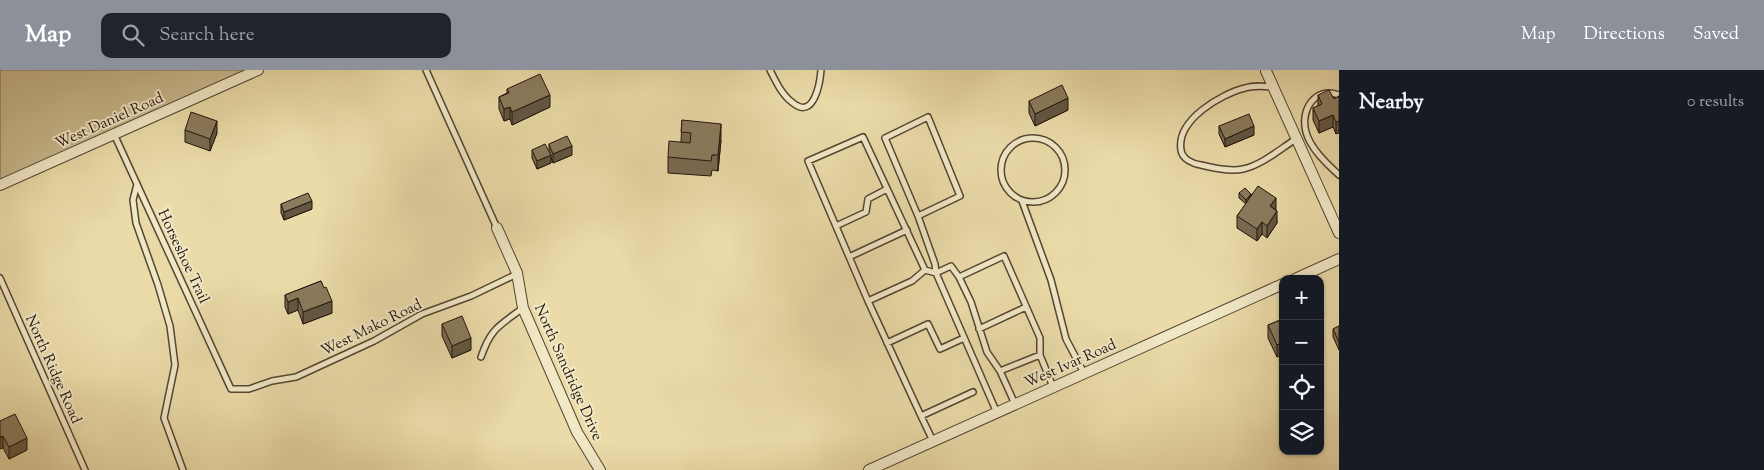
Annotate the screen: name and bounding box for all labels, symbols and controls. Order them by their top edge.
search box [101,13,451,58]
text: Map [25,18,71,52]
icon: search [119,21,147,49]
text: Search here [159,22,255,49]
text: Map [1521,22,1556,48]
text: Directions [1584,22,1665,48]
text: Saved [1693,22,1739,48]
street label: West Daniel Road [52,88,167,155]
text: Nearby [1359,88,1424,118]
text: 0 results [1687,91,1744,114]
street label: Horseshoe Trail [152,206,214,307]
map controls [1279,275,1324,455]
button: + [1279,275,1324,320]
street label: West Mako Road [318,295,426,362]
street label: North Sandridge Drive [528,301,607,444]
street label: North Ridge Road [19,312,86,428]
button: − [1279,320,1324,365]
street label: West Ivar Road [1021,335,1120,394]
button: locate [1279,365,1324,410]
button: layers [1279,410,1324,455]

